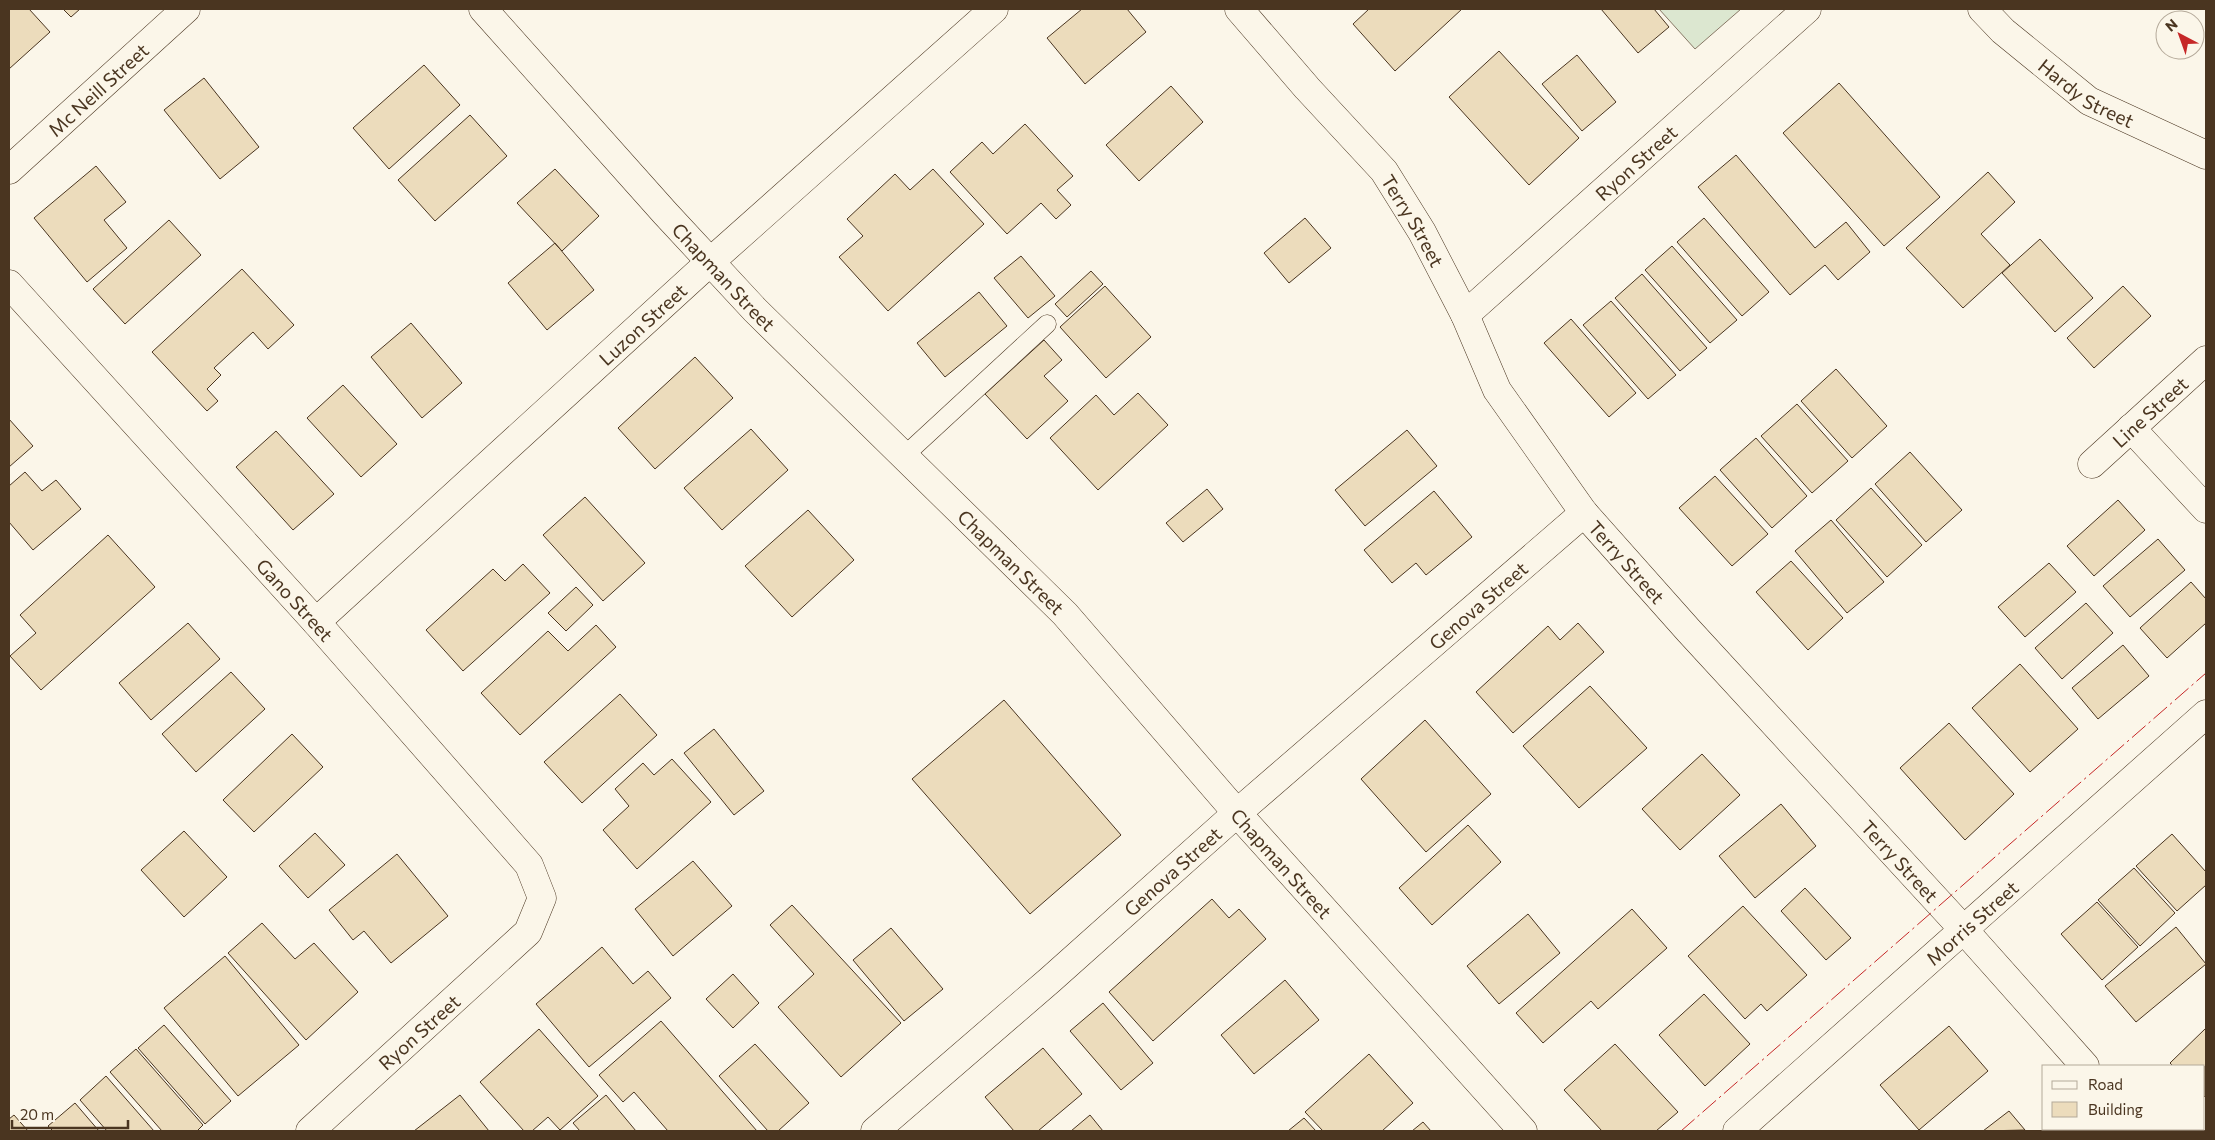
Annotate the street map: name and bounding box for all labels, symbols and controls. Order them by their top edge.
north arrow [2155,10,2205,60]
text: N [2162,15,2181,35]
street label: Mc Neill Street [43,38,153,141]
street label: Hardy Street [2034,53,2138,132]
street label: Ryon Street [1590,120,1681,205]
street label: Terry Street [1377,170,1449,271]
street label: Chapman Street [668,217,781,335]
street label: Luzon Street [594,278,691,370]
street label: Line Street [2107,371,2192,452]
street label: Chapman Street [954,504,1070,619]
street label: Terry Street [1584,515,1670,608]
street label: Gano Street [252,553,339,646]
street label: Genova Street [1424,556,1532,654]
street label: Chapman Street [1227,803,1337,923]
street label: Terry Street [1857,815,1944,907]
street label: Genova Street [1119,821,1226,920]
street label: Morris Street [1921,875,2023,969]
street label: Ryon Street [374,989,465,1075]
legend [2042,1065,2205,1130]
text: Road [2088,1075,2123,1093]
scale bar [12,1098,129,1130]
text: Building [2088,1100,2143,1118]
text: 20 m [20,1105,54,1123]

